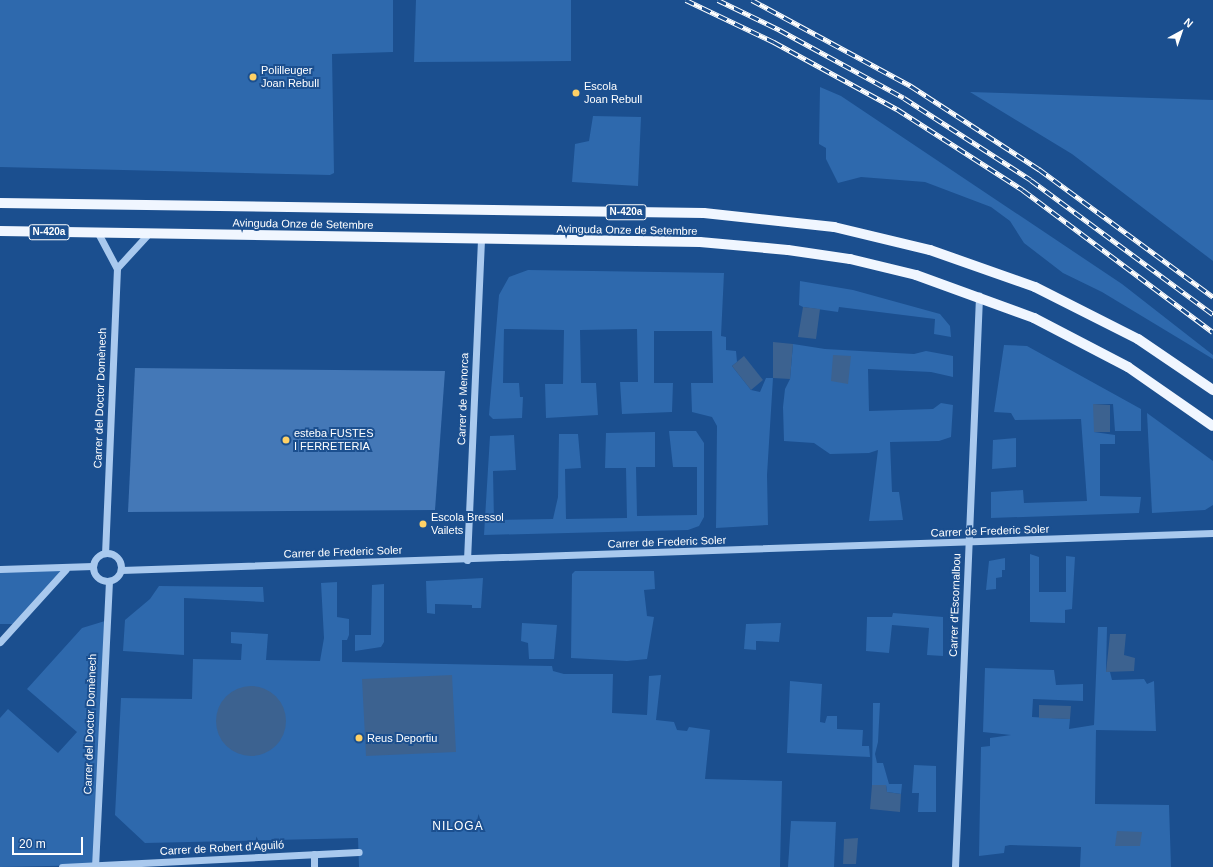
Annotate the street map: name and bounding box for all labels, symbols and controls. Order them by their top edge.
north arrow [1161,12,1201,52]
text: N [1182,16,1196,30]
place label: Polilleuger Joan Rebull [261,64,319,90]
marker: Polilleuger Joan Rebull [248,72,258,82]
place label: Escola Joan Rebull [584,80,642,106]
marker: Escola Joan Rebull [571,88,581,98]
road number: N-420a [605,204,647,220]
street label: Avinguda Onze de Setembre [232,216,374,232]
street label: Avinguda Onze de Setembre [556,222,698,238]
road number: N-420a [28,224,70,240]
street label: Carrer del Doctor Domènech [91,328,109,468]
street label: Carrer de Menorca [455,353,471,445]
place label: esteba FUSTES I FERRETERIA [294,427,373,453]
marker: esteba FUSTES I FERRETERIA [281,435,291,445]
place label: Escola Bressol Vailets [431,511,504,537]
marker: Escola Bressol Vailets [418,519,428,529]
street label: Carrer de Frederic Soler [931,522,1049,540]
street label: Carrer de Frederic Soler [608,533,726,551]
street label: Carrer de Frederic Soler [284,543,402,561]
street label: Carrer d'Escornalbou [947,553,963,657]
street label: Carrer del Doctor Domènech [81,654,99,794]
place label: Reus Deportiu [367,731,437,745]
marker: Reus Deportiu [354,733,364,743]
district label: NILOGA [432,820,484,834]
scale bar [14,829,85,855]
text: 20 m [19,837,46,851]
street label: Carrer de Robert d'Aguiló [160,838,284,858]

